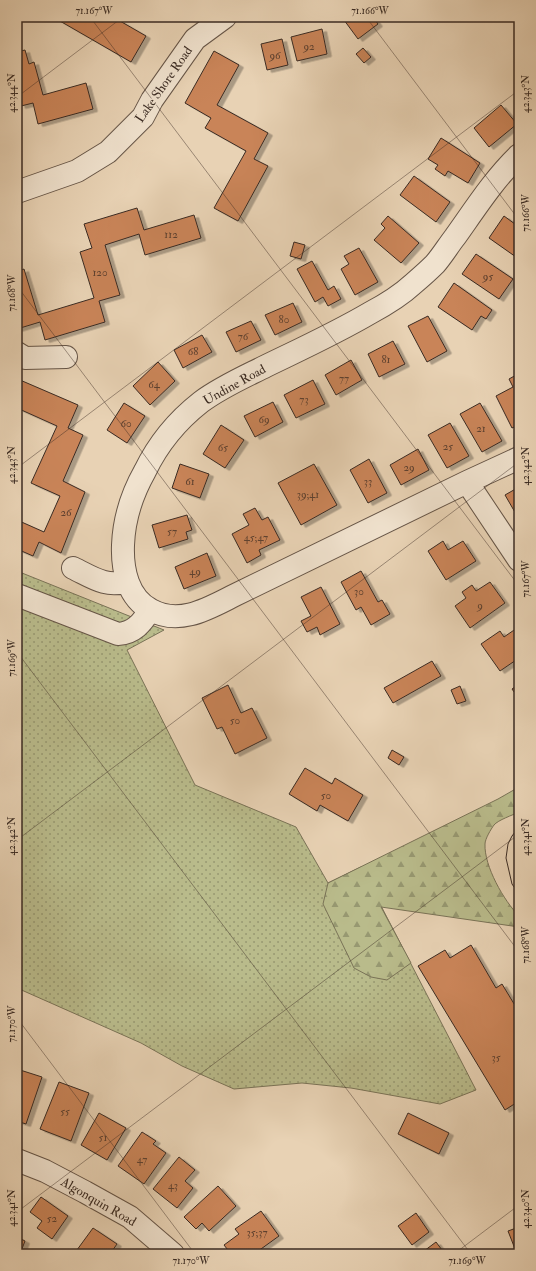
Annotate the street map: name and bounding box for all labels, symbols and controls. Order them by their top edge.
text: 71.167°W [76,5,113,17]
text: 71.166°W [351,5,390,17]
house number: 92 [302,40,315,53]
street label: Lake Shore Road [132,43,196,126]
house number: 96 [268,49,282,62]
text: 42.344°N [6,73,18,113]
text: 42.343°N [520,75,532,113]
text: 71.166°W [520,193,532,232]
house number: 112 [164,228,178,241]
house number: 120 [92,266,108,279]
house number: 95 [482,270,493,283]
text: 71.168°W [6,274,18,312]
house number: 80 [279,313,290,326]
house number: 76 [238,330,250,343]
house number: 68 [188,345,198,358]
house number: 81 [381,353,391,366]
street label: Undine Road [200,361,269,409]
house number: 77 [339,372,349,385]
house number: 64 [148,378,161,391]
house number: 73 [299,393,309,406]
house number: 69 [258,413,270,426]
house number: 60 [120,417,132,430]
house number: 21 [476,422,486,435]
house number: 25 [443,440,453,453]
house number: 65 [218,441,228,454]
text: 42.343°N [6,446,18,484]
text: 42.342°N [520,446,532,486]
house number: 29 [403,461,415,474]
house number: 61 [185,475,195,488]
house number: 33 [364,475,372,488]
house number: 39;41 [297,488,319,501]
house number: 26 [60,506,73,519]
house number: 57 [167,525,177,538]
house number: 45;47 [244,531,268,544]
text: 71.167°W [520,560,532,597]
house number: 49 [189,565,201,578]
house number: 30 [354,585,364,598]
house number: 9 [476,599,483,612]
text: 71.169°W [6,638,18,677]
house number: 50 [230,714,241,727]
house number: 50 [321,789,332,802]
text: 42.342°N [6,816,18,856]
text: 42.341°N [520,818,532,856]
text: 71.168°W [520,926,532,964]
text: 71.170°W [6,1005,18,1043]
house number: 35 [491,1051,501,1064]
house number: 55 [60,1105,70,1118]
house number: 51 [99,1131,107,1144]
house number: 47 [137,1153,147,1166]
street label: Algonquin Road [57,1173,140,1230]
house number: 43 [168,1179,178,1192]
text: 42.341°N [6,1189,18,1227]
text: 42.340°N [520,1189,532,1229]
house number: 52 [47,1212,58,1225]
house number: 35;37 [246,1226,268,1239]
text: 71.170°W [172,1255,210,1267]
text: 71.169°W [448,1255,487,1267]

